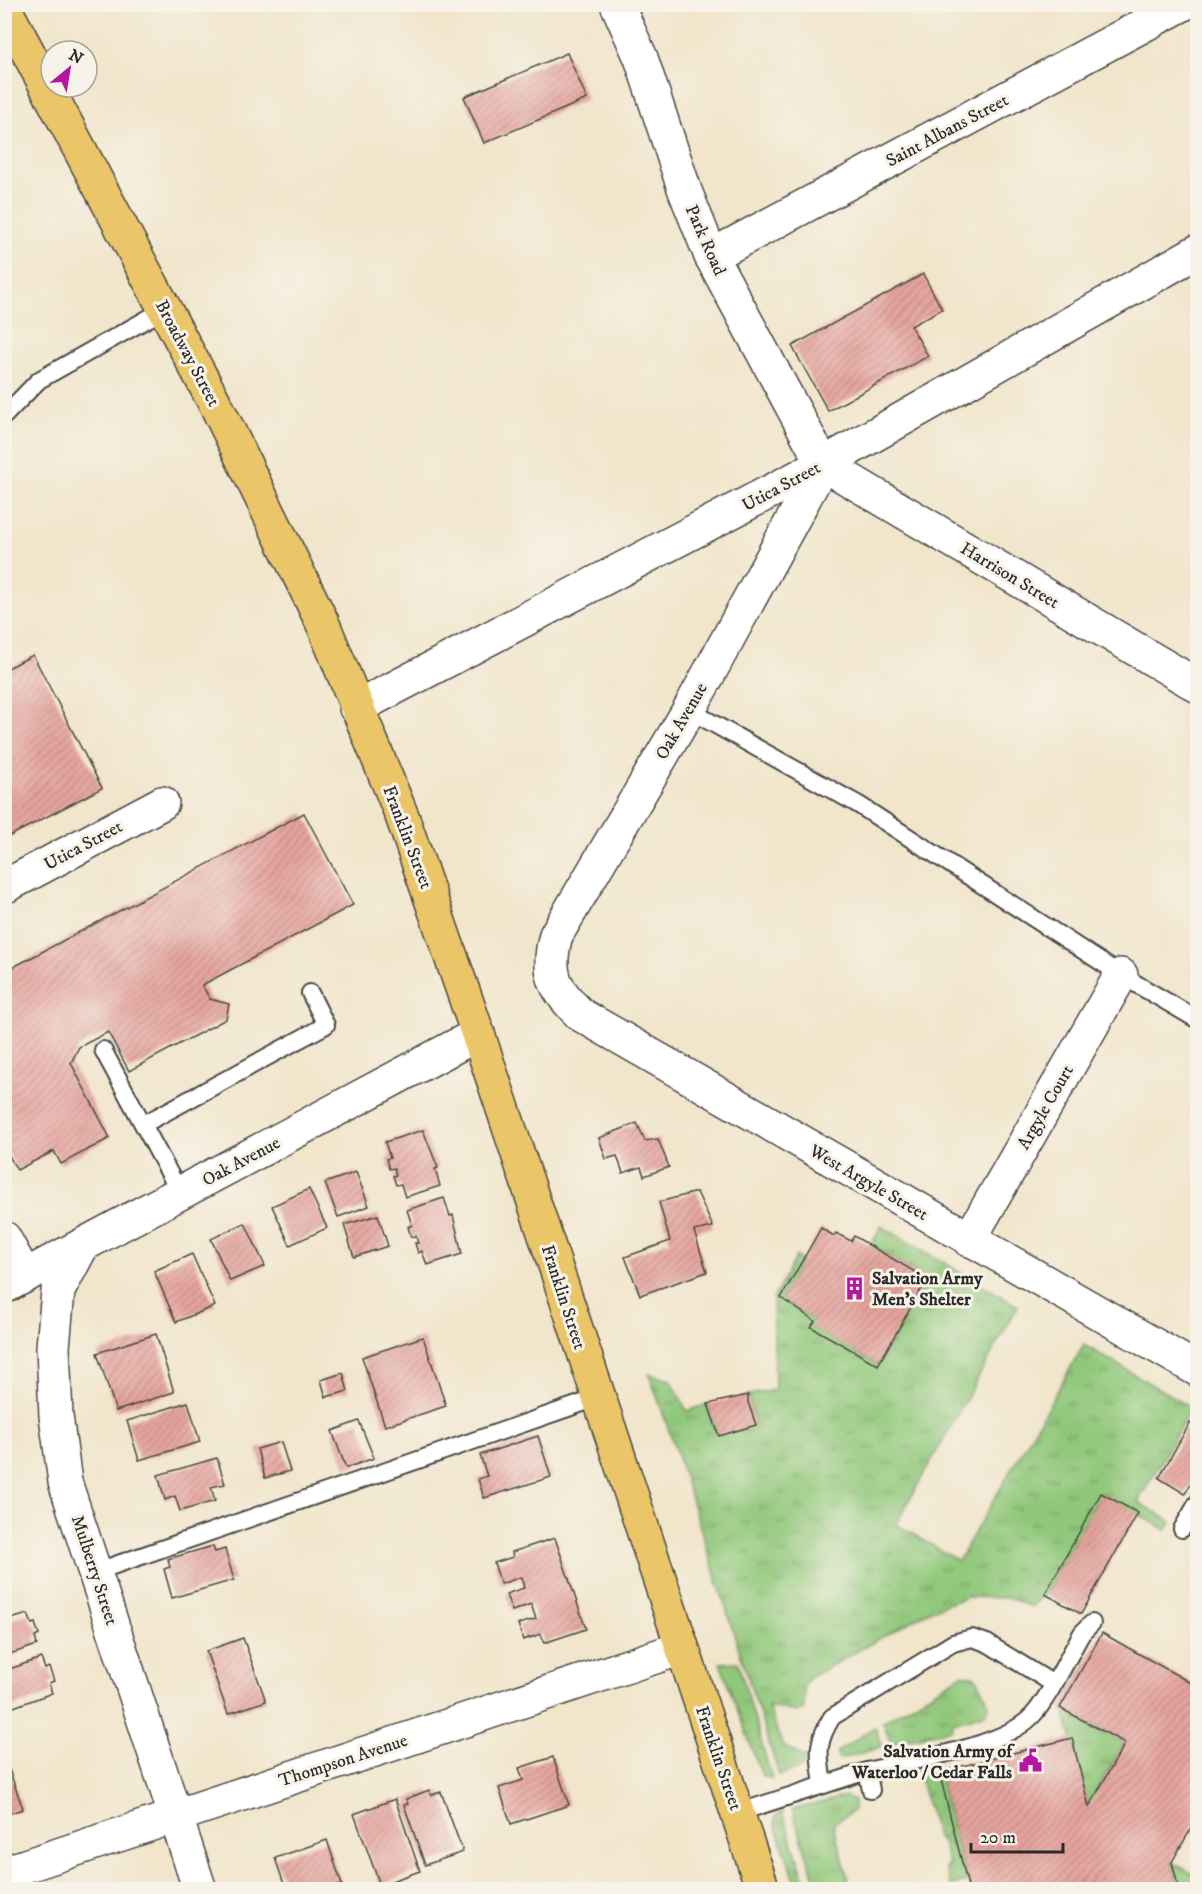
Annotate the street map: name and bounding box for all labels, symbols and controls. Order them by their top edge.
north arrow [39,39,99,99]
text: N [65,45,87,69]
street label: Saint Albans Street [883,89,1013,172]
street label: Park Road [680,202,730,279]
street label: Broadway Street [150,297,224,411]
street label: Utica Street [738,457,825,517]
street label: Harrison Street [956,538,1063,614]
street label: Oak Avenue [651,679,713,764]
street label: Franklin Street [377,783,437,892]
street label: Utica Street [40,816,127,876]
street label: Argyle Court [1013,1061,1079,1154]
street label: Oak Avenue [199,1132,284,1192]
street label: West Argyle Street [804,1140,932,1226]
street label: Franklin Street [536,1242,590,1353]
place label: Salvation Army Men's Shelter [872,1268,983,1311]
building icon: Salvation Army Men's Shelter [841,1275,867,1301]
street label: Mulberry Street [66,1512,122,1628]
street label: Franklin Street [690,1703,746,1814]
street label: Thompson Avenue [276,1730,411,1792]
place label: Salvation Army of Waterloo / Cedar Falls [851,1741,1015,1784]
public building icon: Salvation Army of Waterloo / Cedar Falls [1017,1748,1043,1774]
scale bar [971,1816,1062,1854]
text: 20 m [980,1827,1016,1849]

